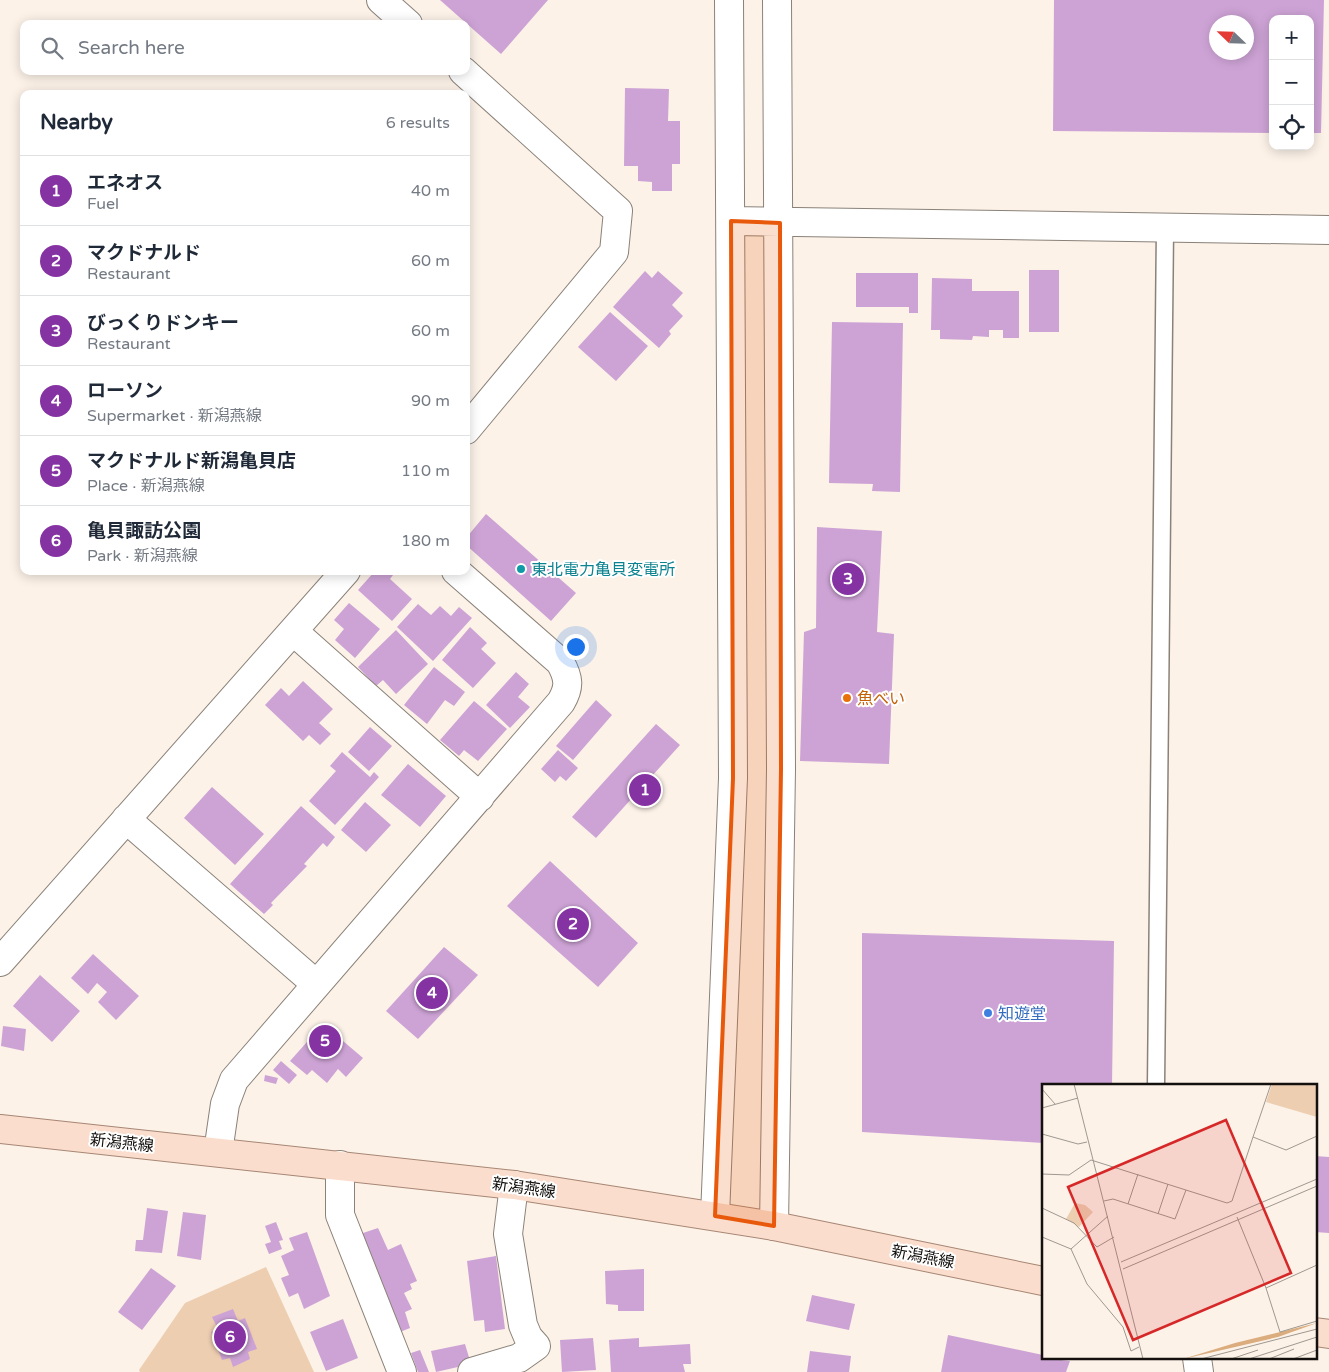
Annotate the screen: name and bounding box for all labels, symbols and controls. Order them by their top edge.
north arrow [1209,15,1254,60]
map controls [1269,15,1314,150]
button: + [1269,15,1314,60]
search box [20,20,470,75]
icon: search [38,34,66,62]
text: Search here [78,37,185,59]
button: − [1269,60,1314,105]
button: locate [1269,105,1314,150]
text: Nearby [40,110,113,135]
text: 6 results [386,113,450,133]
text: エネオス [87,172,163,194]
text: 1 [51,181,61,201]
text: 40 m [411,181,450,201]
text: Fuel [87,194,119,214]
text: マクドナルド [87,242,201,264]
text: 2 [51,251,61,271]
text: 60 m [411,251,450,271]
text: Restaurant [87,264,171,284]
text: びっくりドンキー [87,312,239,334]
text: 3 [51,321,61,341]
text: 60 m [411,321,450,341]
text: Restaurant [87,334,171,354]
text: ローソン [87,380,163,402]
text: 4 [51,391,61,411]
text: 90 m [411,391,450,411]
text: Supermarket · 新潟燕線 [87,406,262,426]
text: マクドナルド新潟亀貝店 [87,450,296,472]
text: 5 [51,461,61,481]
text: 110 m [401,461,450,481]
text: Place · 新潟燕線 [87,476,205,496]
text: 亀貝諏訪公園 [87,520,201,542]
text: 6 [51,531,61,551]
text: 180 m [401,531,450,551]
text: Park · 新潟燕線 [87,546,198,566]
place label: 東北電力亀貝変電所 [531,560,675,580]
pin: 3 [832,560,864,598]
marker: 東北電力亀貝変電所 [515,563,527,575]
your location [563,634,589,660]
place label: 魚べい [857,689,905,709]
marker: 魚べい [841,692,853,704]
pin: 1 [629,771,661,809]
pin: 2 [557,905,589,943]
pin: 4 [416,974,448,1012]
place label: 知遊堂 [998,1004,1046,1024]
marker: 知遊堂 [982,1007,994,1019]
pin: 5 [309,1022,341,1060]
inset map [1042,1084,1316,1360]
street label: 新潟燕線 [89,1130,155,1156]
street label: 新潟燕線 [491,1174,557,1202]
street label: 新潟燕線 [889,1241,956,1273]
pin: 6 [214,1318,246,1356]

